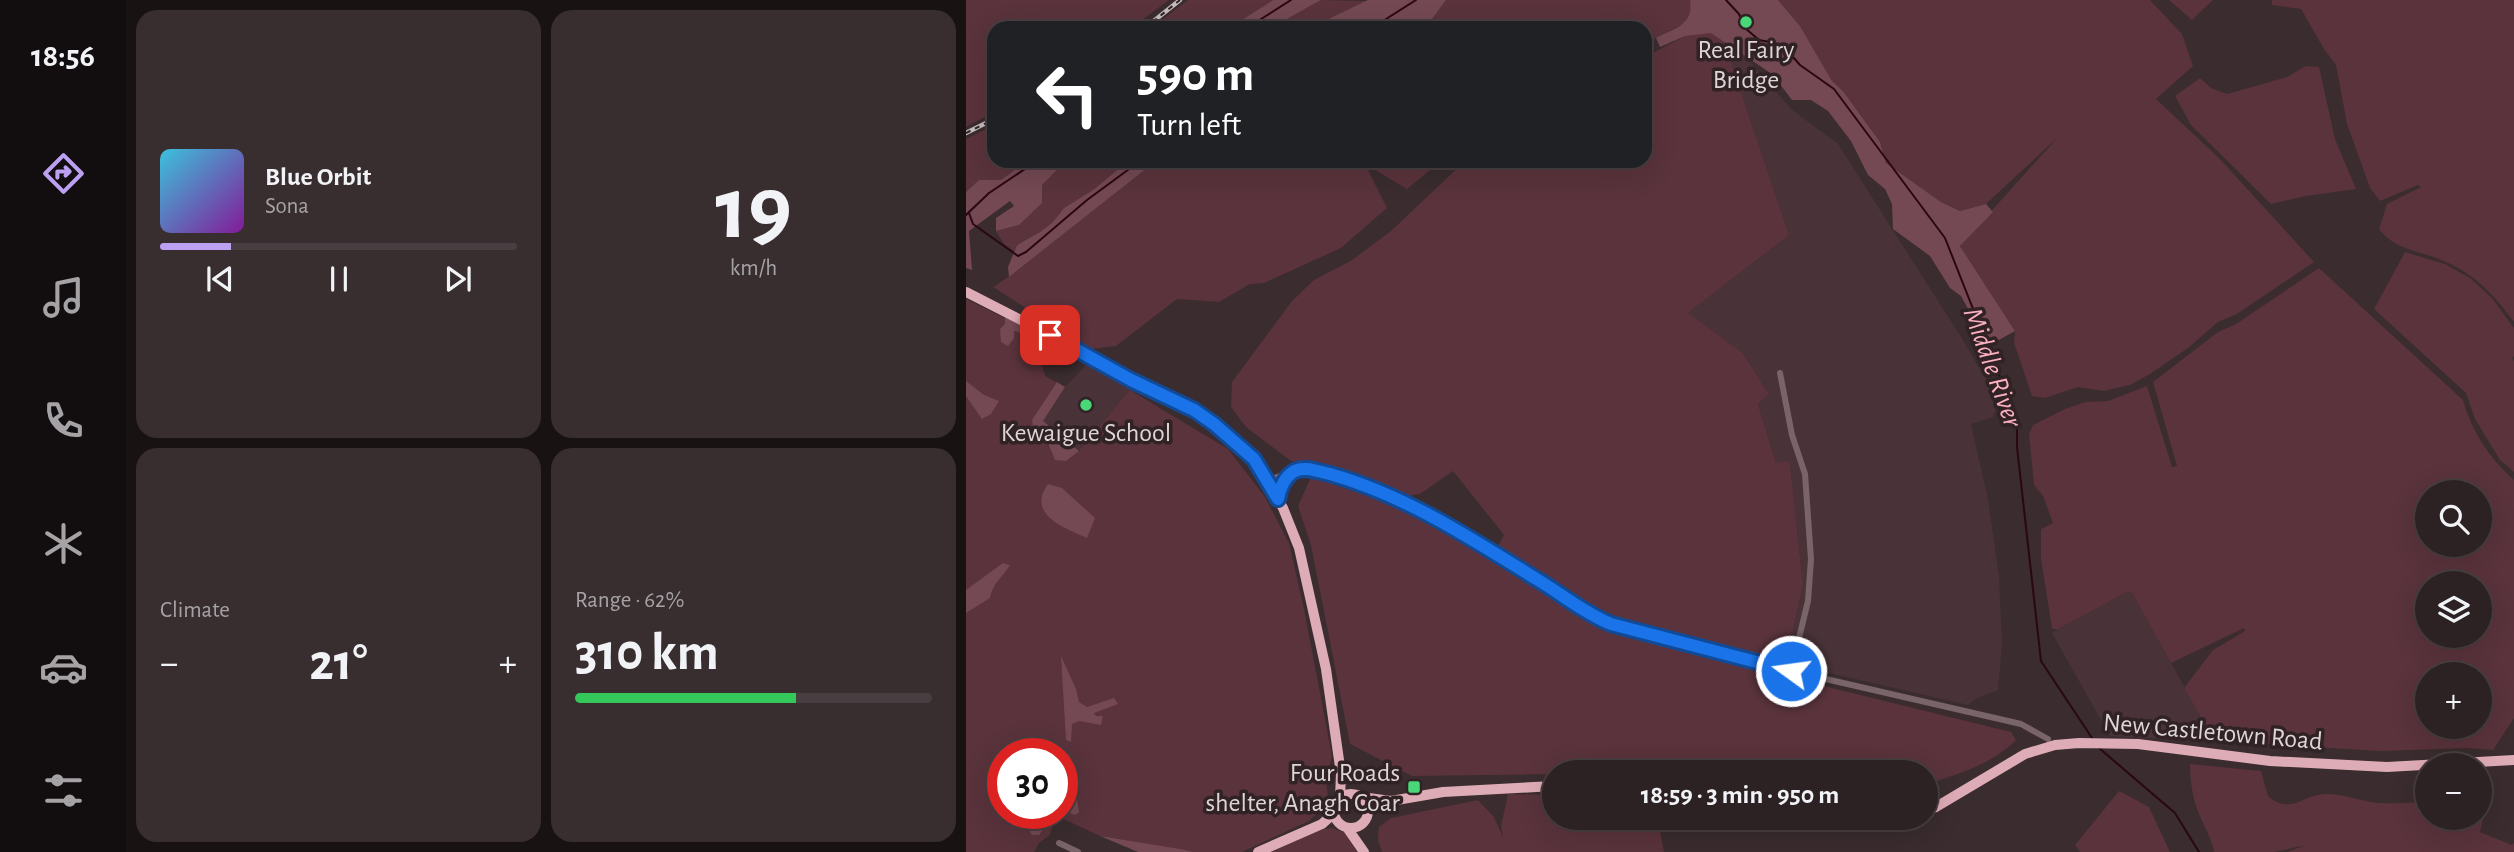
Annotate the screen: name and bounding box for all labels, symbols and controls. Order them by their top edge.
marker: Real Fairy Bridge [1738,14,1754,30]
place label: Real Fairy Bridge [1698,37,1794,93]
text: 18:56 [31,40,95,72]
icon: left [1022,49,1113,140]
text: 590 m [1137,51,1254,100]
text: Turn left [1137,109,1241,141]
icon: directions [39,149,88,198]
text: Blue Orbit [265,164,371,190]
text: 19 [715,164,792,255]
text: Sona [265,195,309,218]
text: km/h [730,257,777,280]
icon: previous [201,260,239,298]
icon: pause [320,260,358,298]
icon: next [439,260,477,298]
icon: music [39,273,88,322]
water label: Middle River [1958,304,2027,432]
pin [1020,305,1080,365]
icon: arrive [1031,316,1069,354]
icon: phone [39,396,88,445]
marker: Kewaigue School [1078,397,1094,413]
place label: Kewaigue School [1001,420,1171,446]
map controls [2415,480,2492,830]
button: search [2415,480,2492,557]
icon: climate [39,519,88,568]
button: layers [2415,571,2492,648]
text: Range · 62% [575,589,684,612]
text: Climate [160,599,230,622]
text: 310 km [575,627,719,679]
position arrow [1754,634,1828,708]
text: 21° [309,637,368,689]
icon: car [39,643,88,692]
text: − [160,645,178,683]
text: + [499,645,517,683]
button: + [2415,662,2492,739]
street label: New Castletown Road [2102,709,2324,755]
speed limit sign: 30 [987,738,1078,829]
button: − [2415,753,2492,830]
place label: Four Roads shelter, Anagh Coar [1205,760,1401,816]
icon: filters [39,766,88,815]
marker: Four Roads shelter, Anagh Coar [1406,779,1422,795]
text: 18:59 · 3 min · 950 m [1641,782,1839,808]

